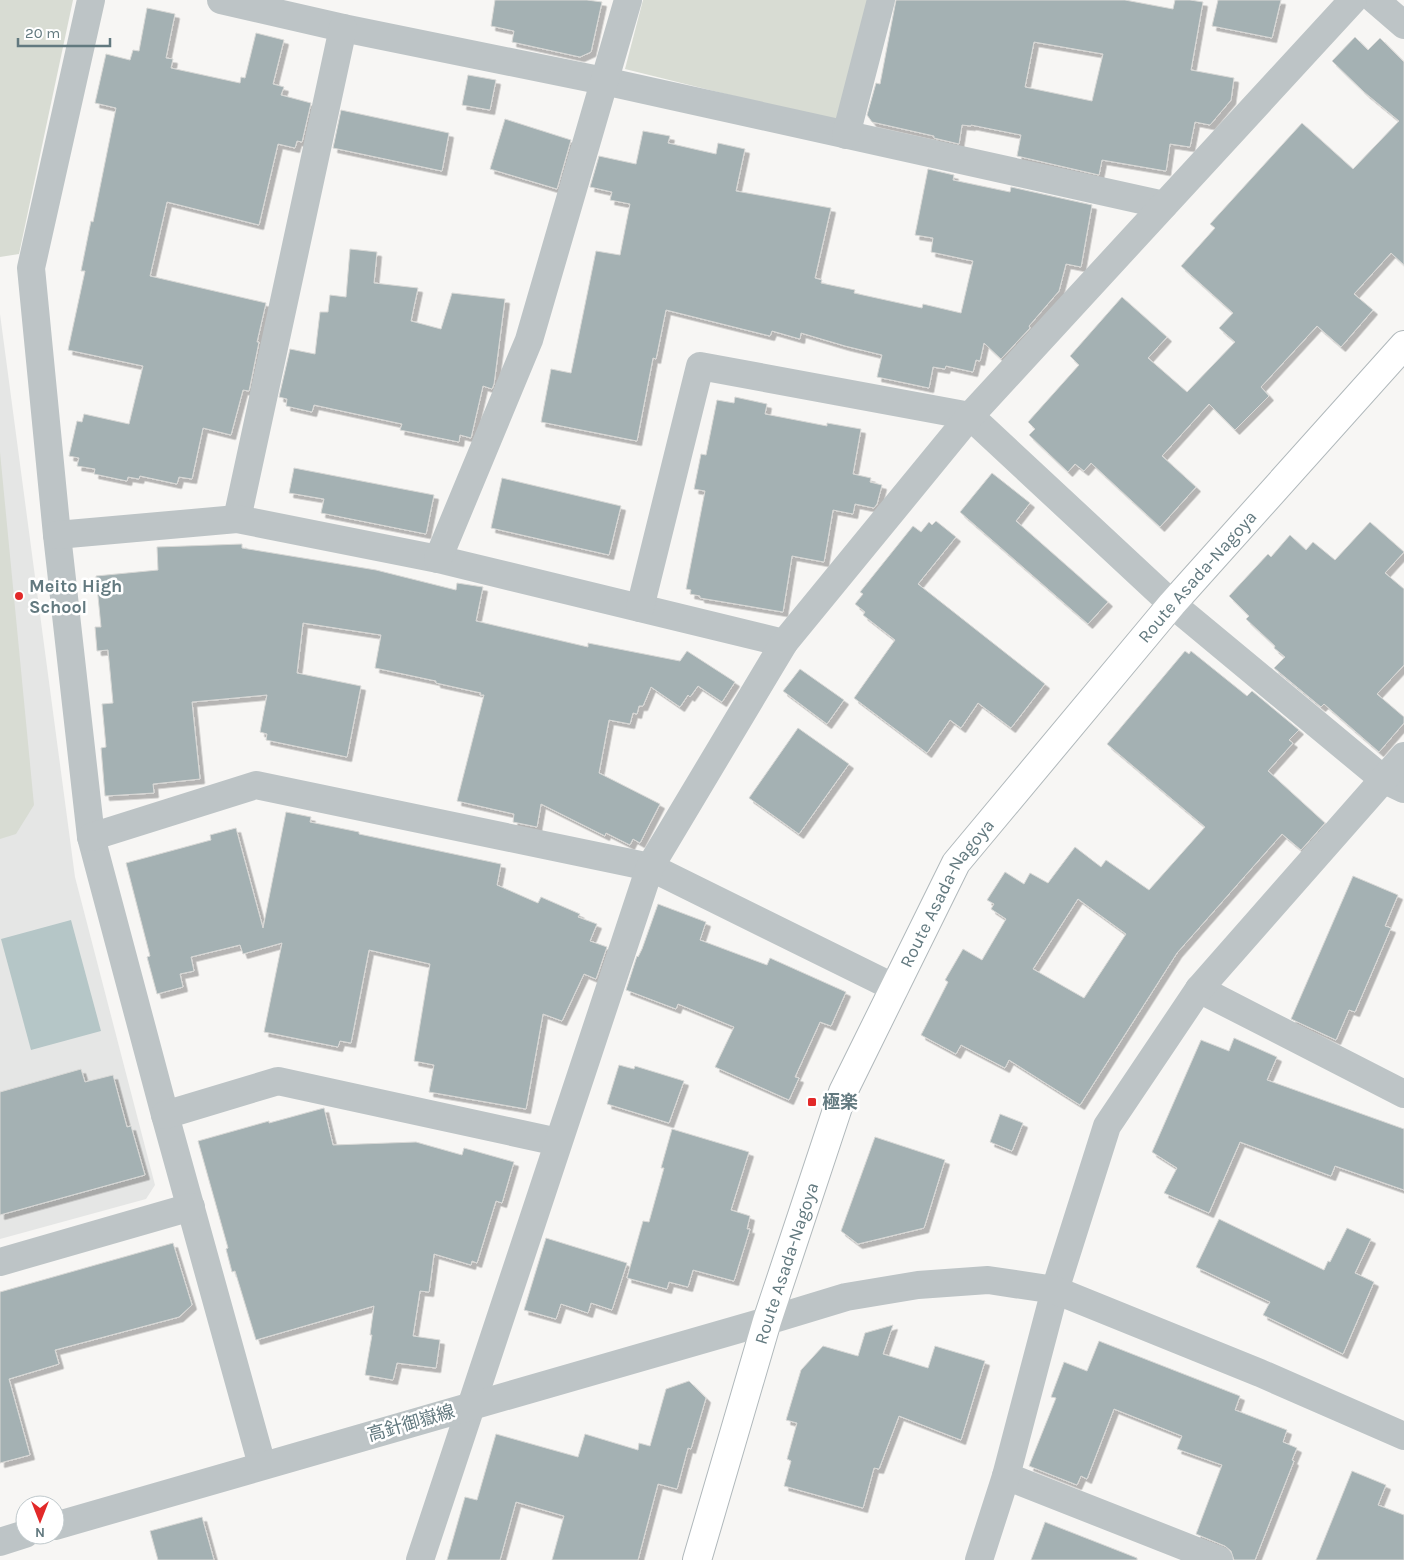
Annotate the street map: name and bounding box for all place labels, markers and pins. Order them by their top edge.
place label: Meito High School [29,575,122,618]
marker: Meito High School [13,590,25,602]
place label: 極楽 [822,1091,858,1113]
marker: 極楽 [806,1096,818,1108]

